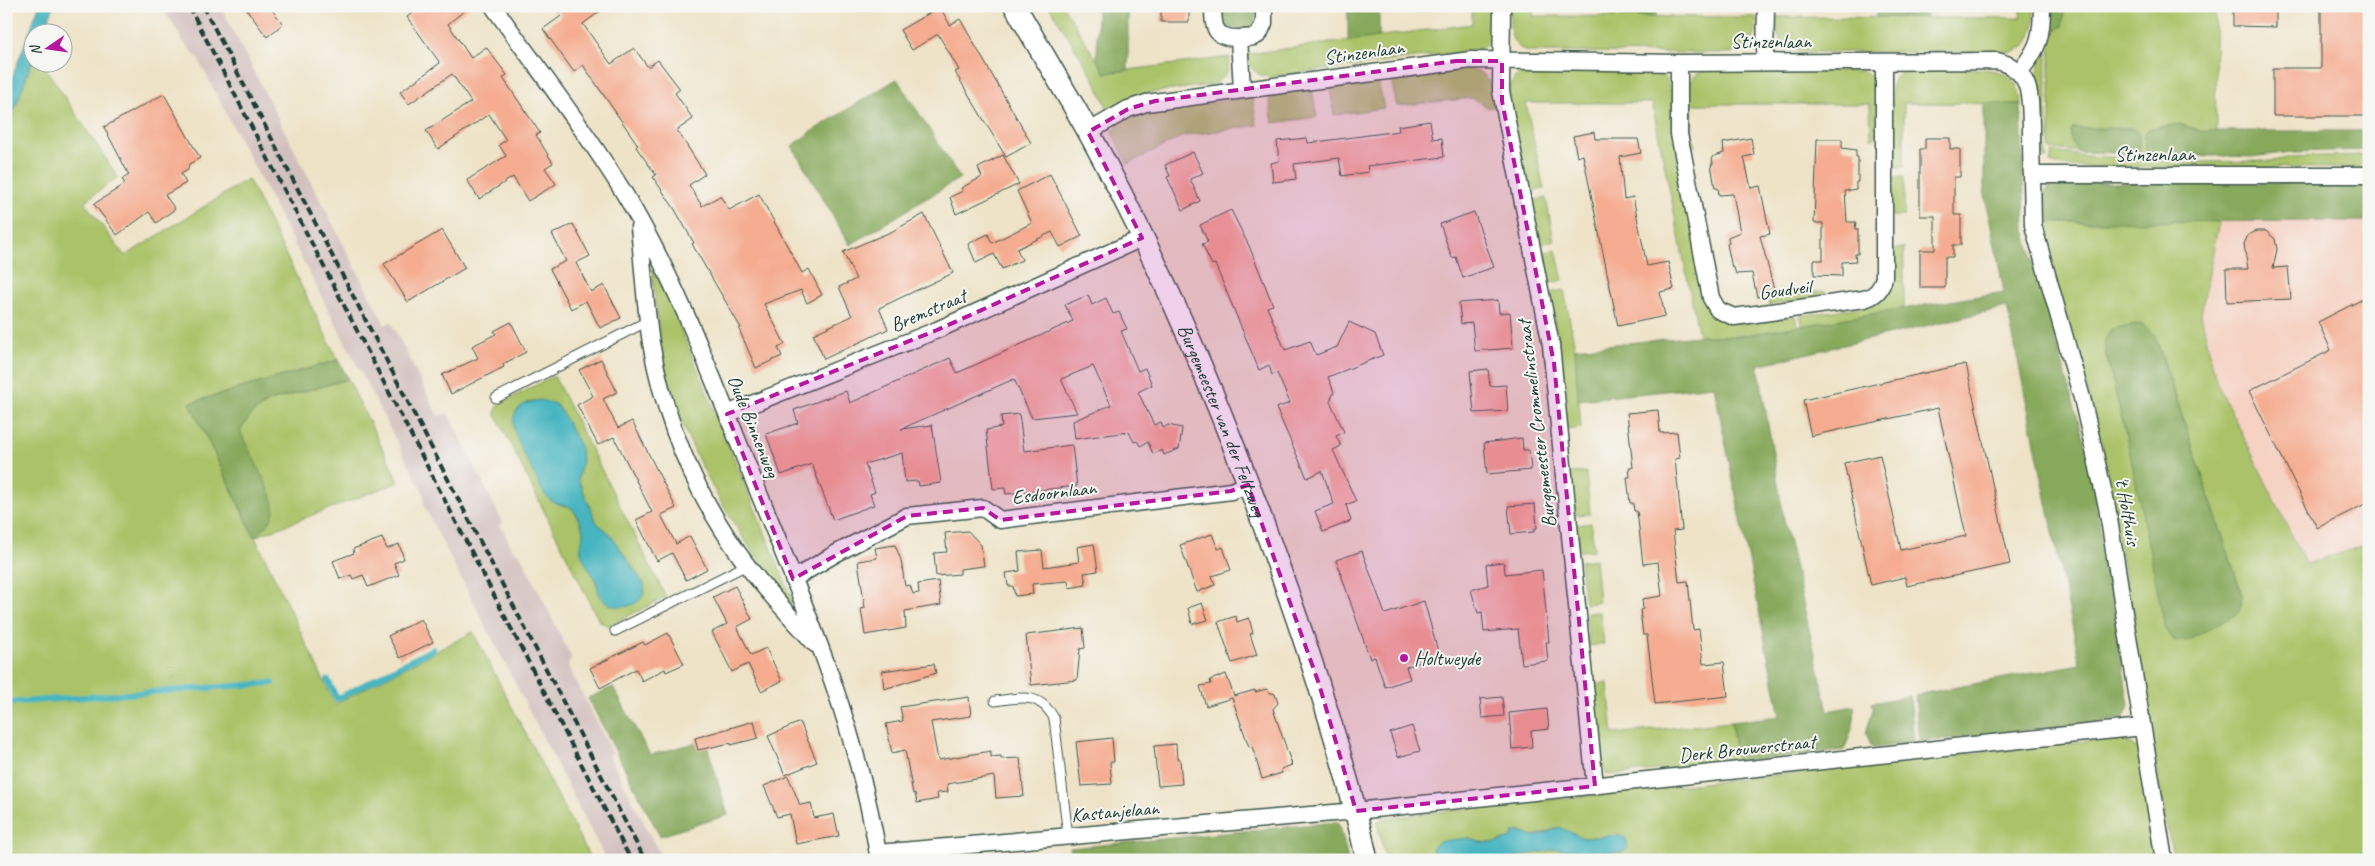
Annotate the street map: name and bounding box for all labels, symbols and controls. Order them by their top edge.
north arrow [22,22,72,72]
street label: Stinzenlaan [1731,29,1812,54]
street label: Stinzenlaan [1322,34,1407,70]
text: N [26,42,45,57]
street label: Stinzenlaan [2115,142,2196,167]
street label: Goudveil [1757,273,1816,306]
street label: Bremstraat [887,282,973,338]
street label: Burgemeester Crommelinstraat [1511,315,1562,529]
street label: Burgemeester van der Feltzweg [1172,320,1272,522]
street label: Oude Binnenweg [722,371,786,483]
street label: Esdoornlaan [1010,475,1099,510]
street label: 't Holthuis [2109,475,2146,550]
place label: Holtweyde [1414,646,1482,671]
marker: Holtweyde [1398,652,1410,664]
street label: Derk Brouwerstraat [1678,729,1820,768]
street label: Kastanjelaan [1070,795,1161,828]

